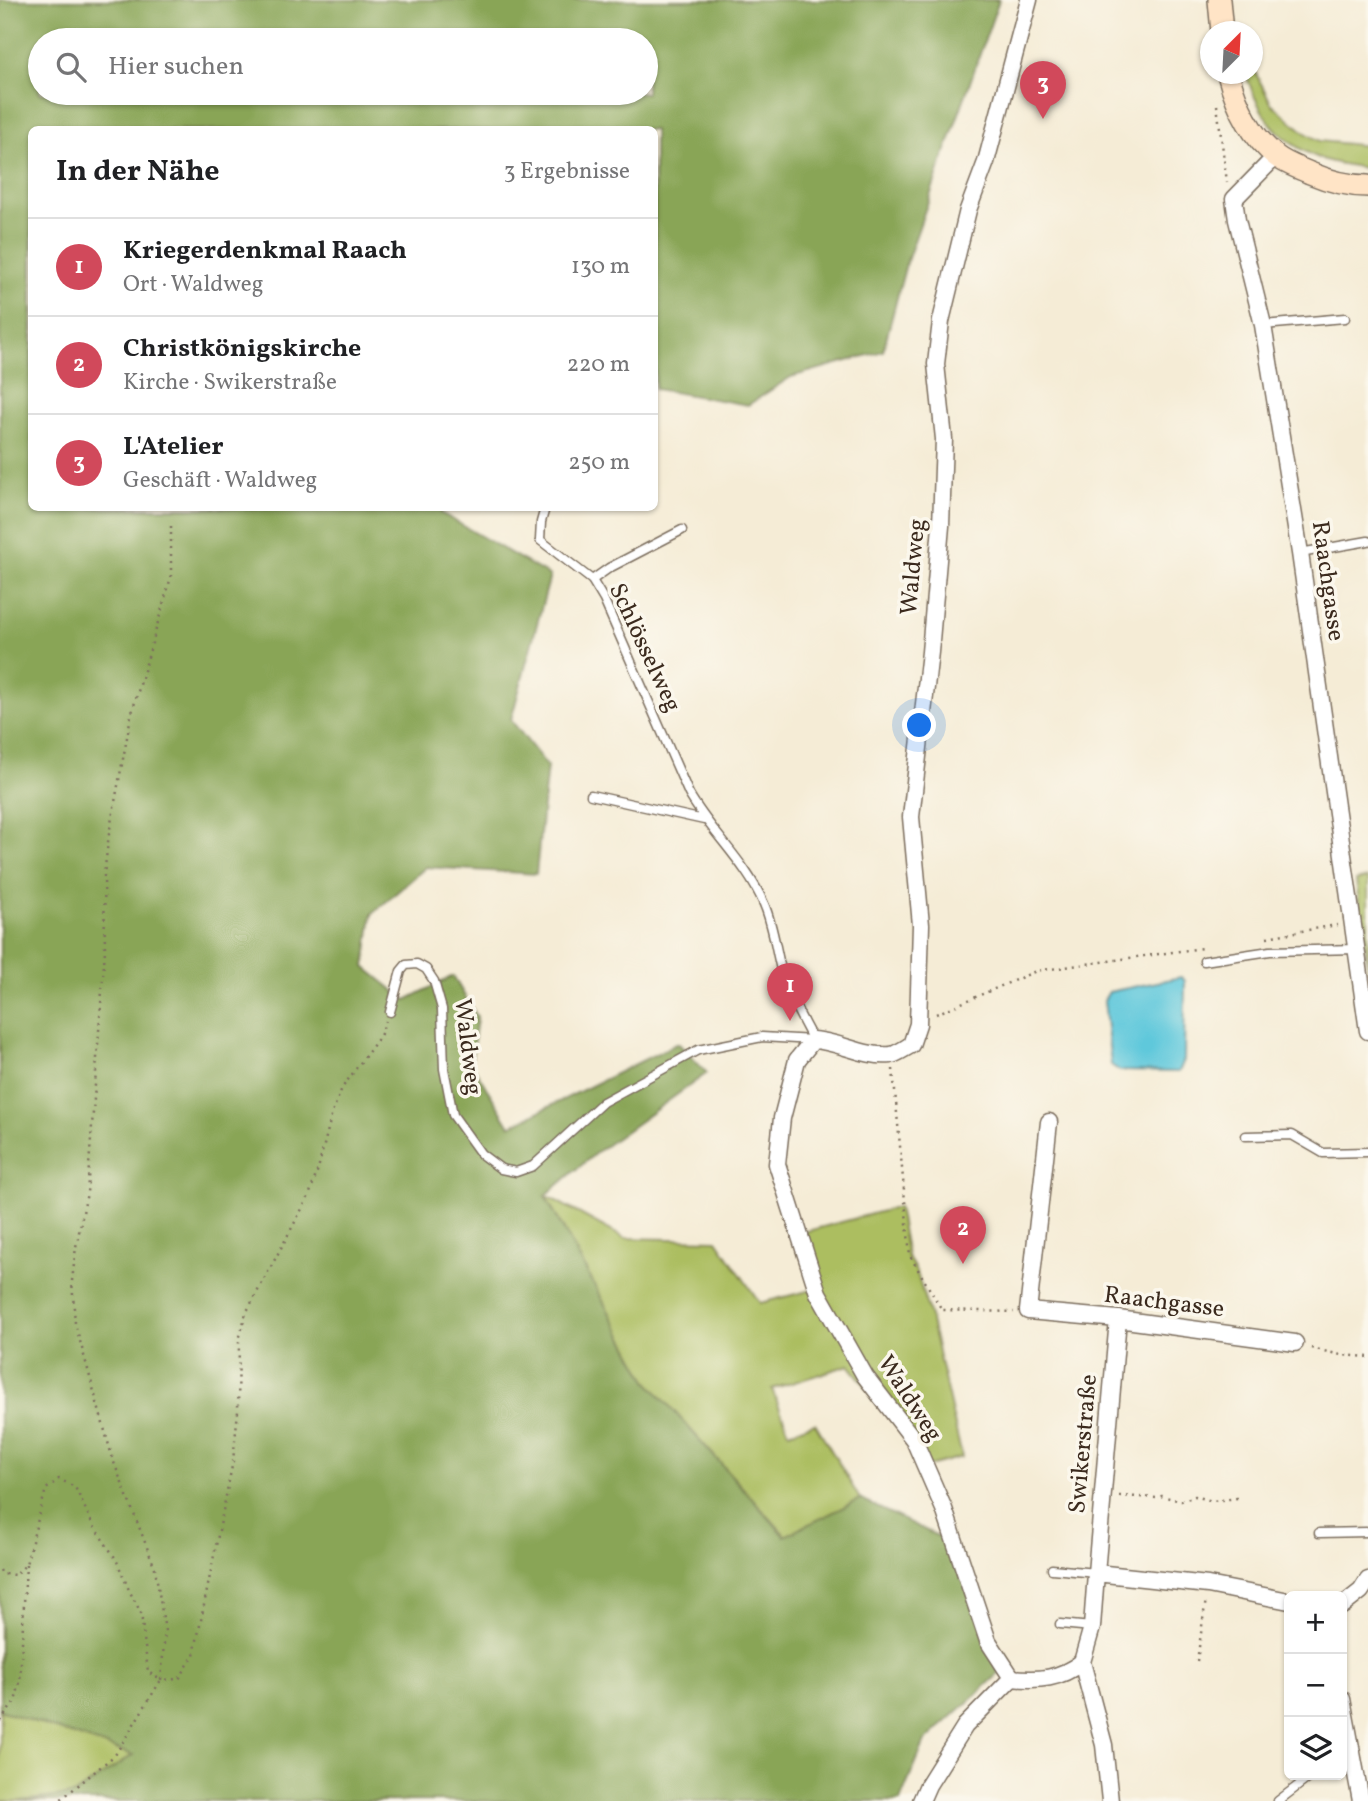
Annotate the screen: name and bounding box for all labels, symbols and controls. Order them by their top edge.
north arrow [1200,21,1263,84]
search box [28,28,658,105]
icon: search [52,48,90,86]
text: Hier suchen [108,49,244,85]
pin: 3 [1020,61,1066,119]
text: In der Nähe [56,151,220,193]
text: 3 Ergebnisse [504,156,630,188]
text: Kriegerdenkmal Raach [123,233,407,269]
text: 1 [74,251,84,283]
text: 130 m [571,251,630,283]
text: Ort · Waldweg [123,269,264,301]
text: Christkönigskirche [123,331,361,367]
text: 2 [73,349,85,381]
text: 220 m [567,349,630,381]
text: Kirche · Swikerstraße [123,367,337,399]
text: L'Atelier [123,429,224,465]
text: 3 [73,447,85,479]
text: 250 m [568,447,630,479]
text: Geschäft · Waldweg [123,465,317,497]
street label: Waldweg [893,517,935,617]
street label: Raachgasse [1302,519,1352,643]
street label: Schlösselweg [599,578,689,718]
your location [902,708,936,742]
pin: 1 [767,963,813,1021]
street label: Waldweg [444,997,490,1097]
pin: 2 [940,1206,986,1264]
street label: Raachgasse [1102,1279,1226,1327]
street label: Waldweg [868,1349,950,1449]
street label: Swikerstraße [1061,1373,1107,1515]
map controls [1284,1591,1347,1780]
button: + [1284,1591,1347,1654]
button: − [1284,1654,1347,1717]
button: layers [1284,1717,1347,1780]

